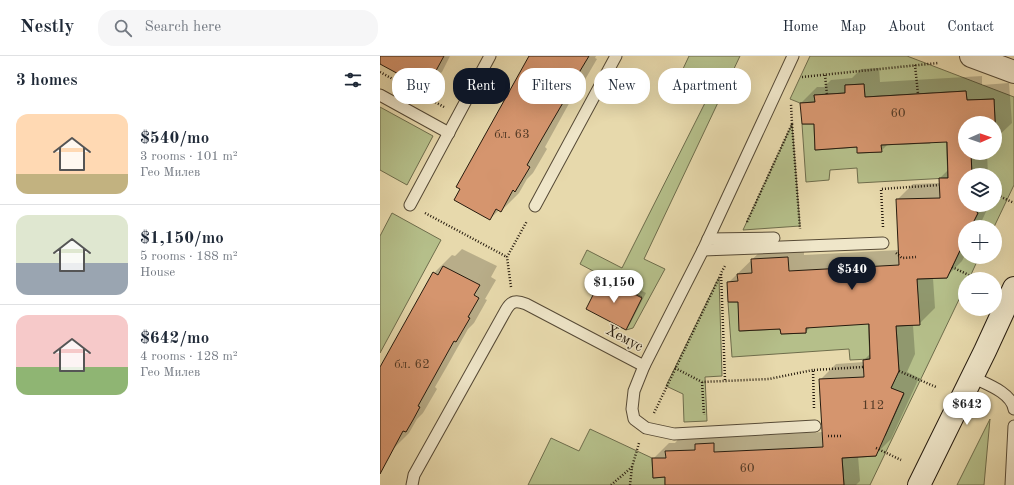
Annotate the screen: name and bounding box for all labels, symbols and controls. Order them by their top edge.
search box [98,10,378,46]
icon: search [112,17,134,39]
text: Nestly [20,18,74,37]
text: Search here [144,20,221,35]
text: Home [783,20,818,34]
text: Map [840,20,866,34]
text: About [888,20,925,34]
text: Contact [947,20,994,34]
chip: Buy [392,68,445,104]
chip: Rent [453,68,510,104]
chip: Filters [518,68,586,104]
chip: New [594,68,650,104]
chip: Apartment [658,68,751,104]
icon: filters [342,69,364,91]
text: 3 homes [16,72,78,89]
house number: 60 [890,107,906,120]
north arrow [958,116,1002,160]
map controls [958,116,1002,316]
house number: бл. 63 [494,128,530,141]
icon: home [48,130,96,178]
text: $540/mo [140,130,209,147]
text: 3 rooms · 101 m² [140,150,238,163]
text: Гео Милев [140,166,200,179]
button: layers [958,168,1002,212]
button: + [958,220,1002,264]
text: $1,150/mo [140,230,224,247]
icon: home [48,231,96,279]
text: 5 rooms · 188 m² [140,250,238,263]
pin: $540 [828,257,876,291]
text: $540 [837,263,867,276]
text: House [140,266,175,279]
pin: $1,150 [581,270,647,304]
button: − [958,272,1002,316]
text: $1,150 [593,276,635,289]
street label: Хемус [603,323,646,355]
text: $642/mo [140,330,209,347]
icon: home [48,331,96,379]
text: 4 rooms · 128 m² [140,350,238,363]
house number: бл. 62 [394,358,430,371]
text: Гео Милев [140,366,200,379]
pin: $642 [943,392,991,426]
text: $642 [952,398,982,411]
house number: 112 [862,399,884,412]
house number: 60 [739,462,755,475]

